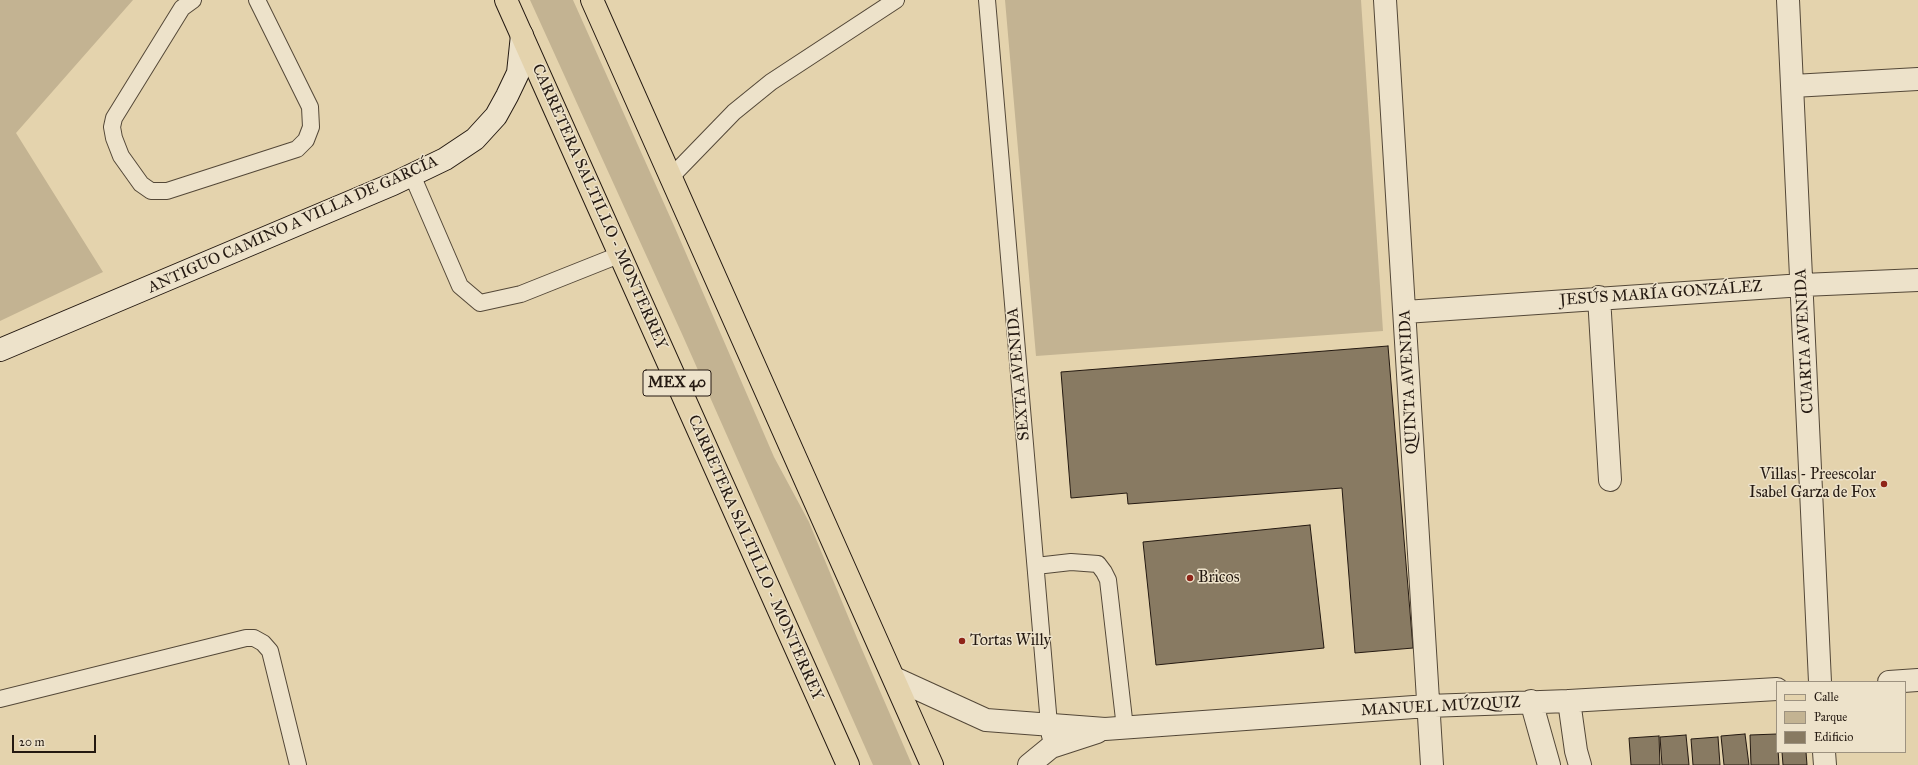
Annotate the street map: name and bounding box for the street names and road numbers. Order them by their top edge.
street label: CARRETERA SALTILLO - MONTERREY [527,61,671,353]
street label: ANTIGUO CAMINO A VILLA DE GARCÍA [145,152,441,298]
street label: CUARTA AVENIDA [1792,268,1818,414]
street label: JESÚS MARÍA GONZÁLEZ [1559,277,1763,311]
street label: SEXTA AVENIDA [1004,307,1034,441]
street label: QUINTA AVENIDA [1396,309,1422,455]
road number: MEX 40 [643,370,711,396]
street label: CARRETERA SALTILLO - MONTERREY [683,412,827,704]
street label: MANUEL MÚZQUIZ [1361,693,1521,721]

